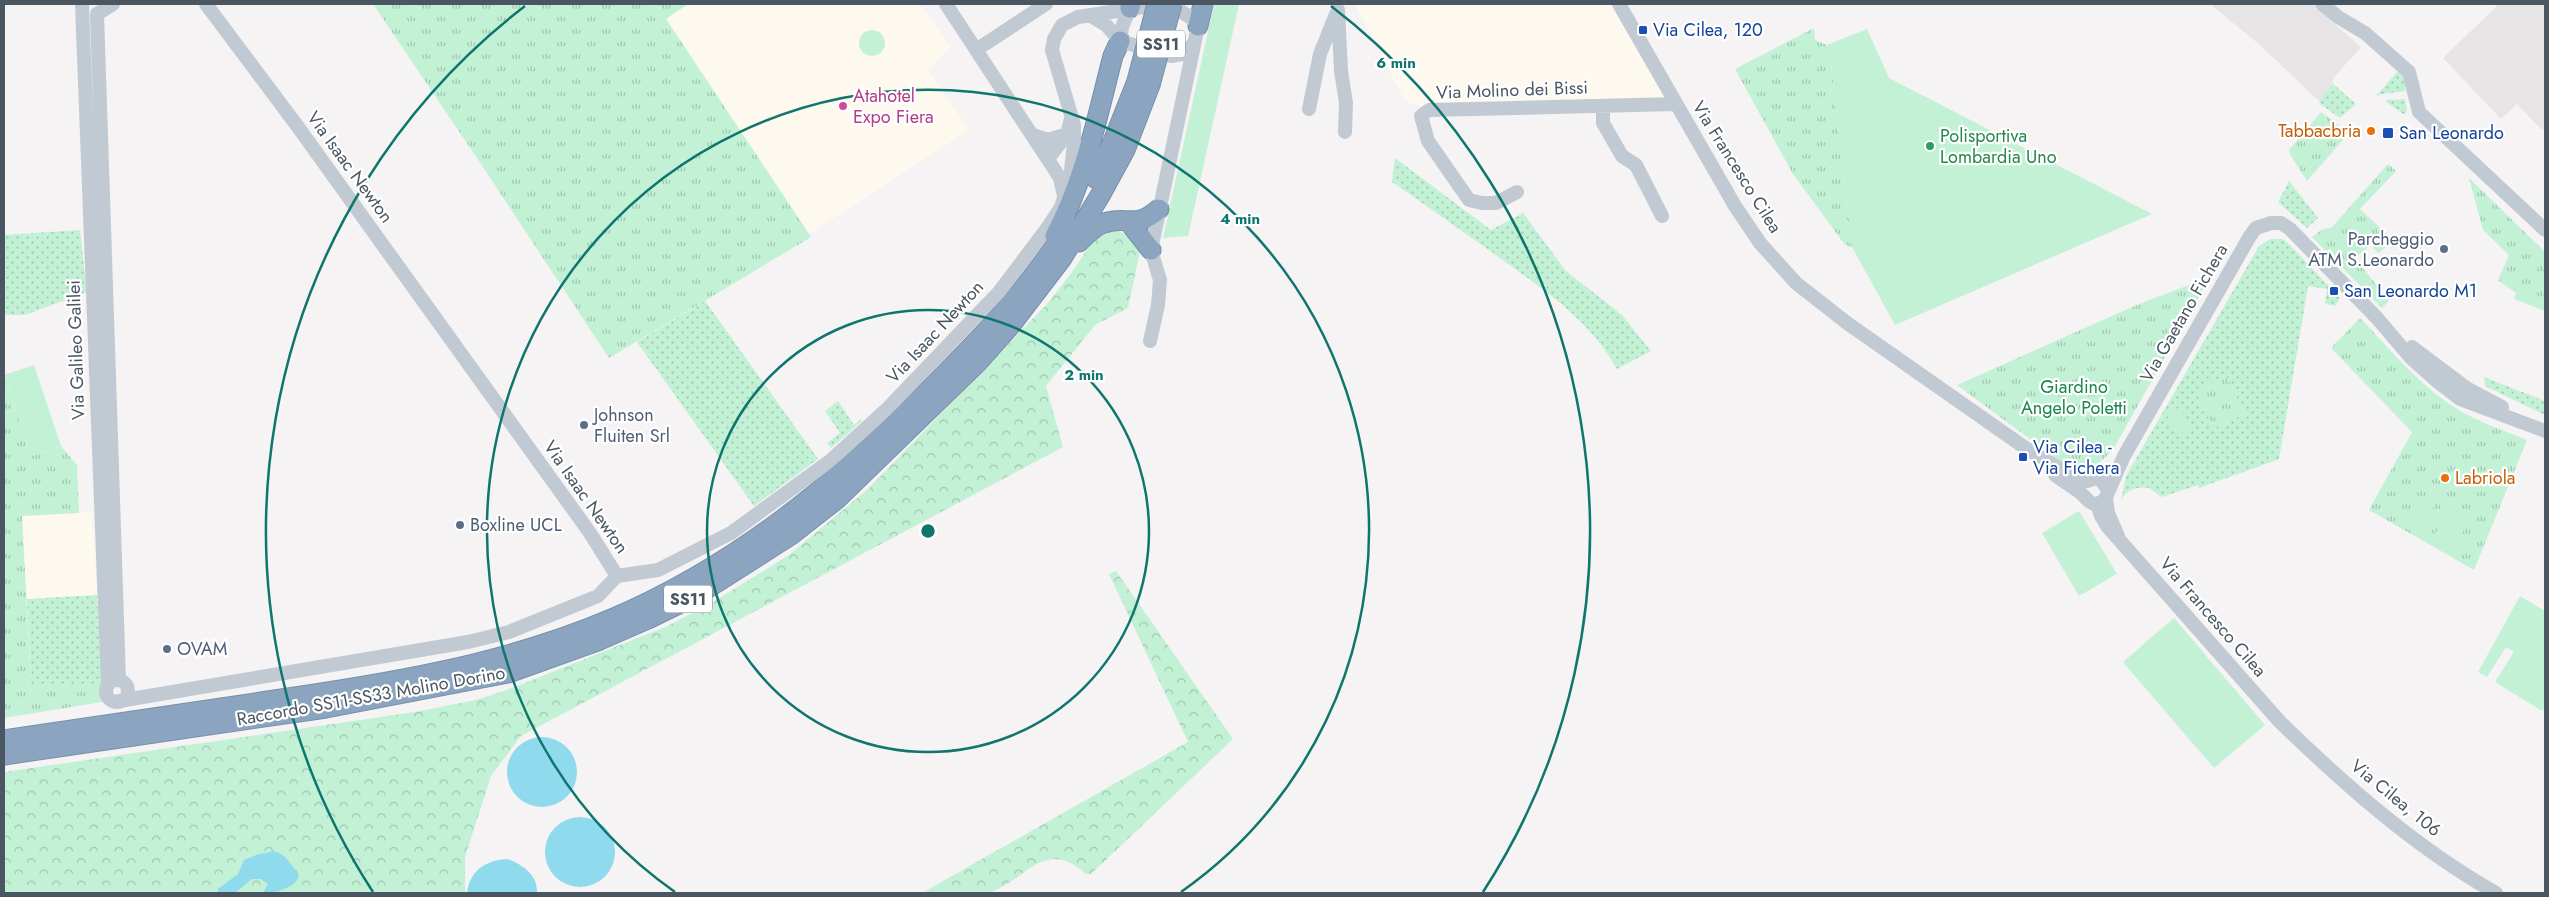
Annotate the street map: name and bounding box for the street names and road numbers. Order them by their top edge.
road number: SS11 [1137,31,1185,58]
street label: Via Molino dei Bissi [1436,74,1588,106]
street label: Via Francesco Cilea [1686,96,1788,238]
street label: Via Isaac Newton [301,106,399,228]
street label: Via Gaetano Fichera [2134,239,2234,387]
street label: Via Isaac Newton [880,275,990,389]
street label: Via Galileo Galilei [61,279,91,421]
street label: Via Isaac Newton [537,435,635,559]
street label: Via Francesco Cilea [2153,551,2273,683]
road number: SS11 [664,586,712,612]
street label: Raccordo SS11-SS33 Molino Dorino [235,660,507,732]
street label: Via Cilea, 106 [2345,753,2447,843]

